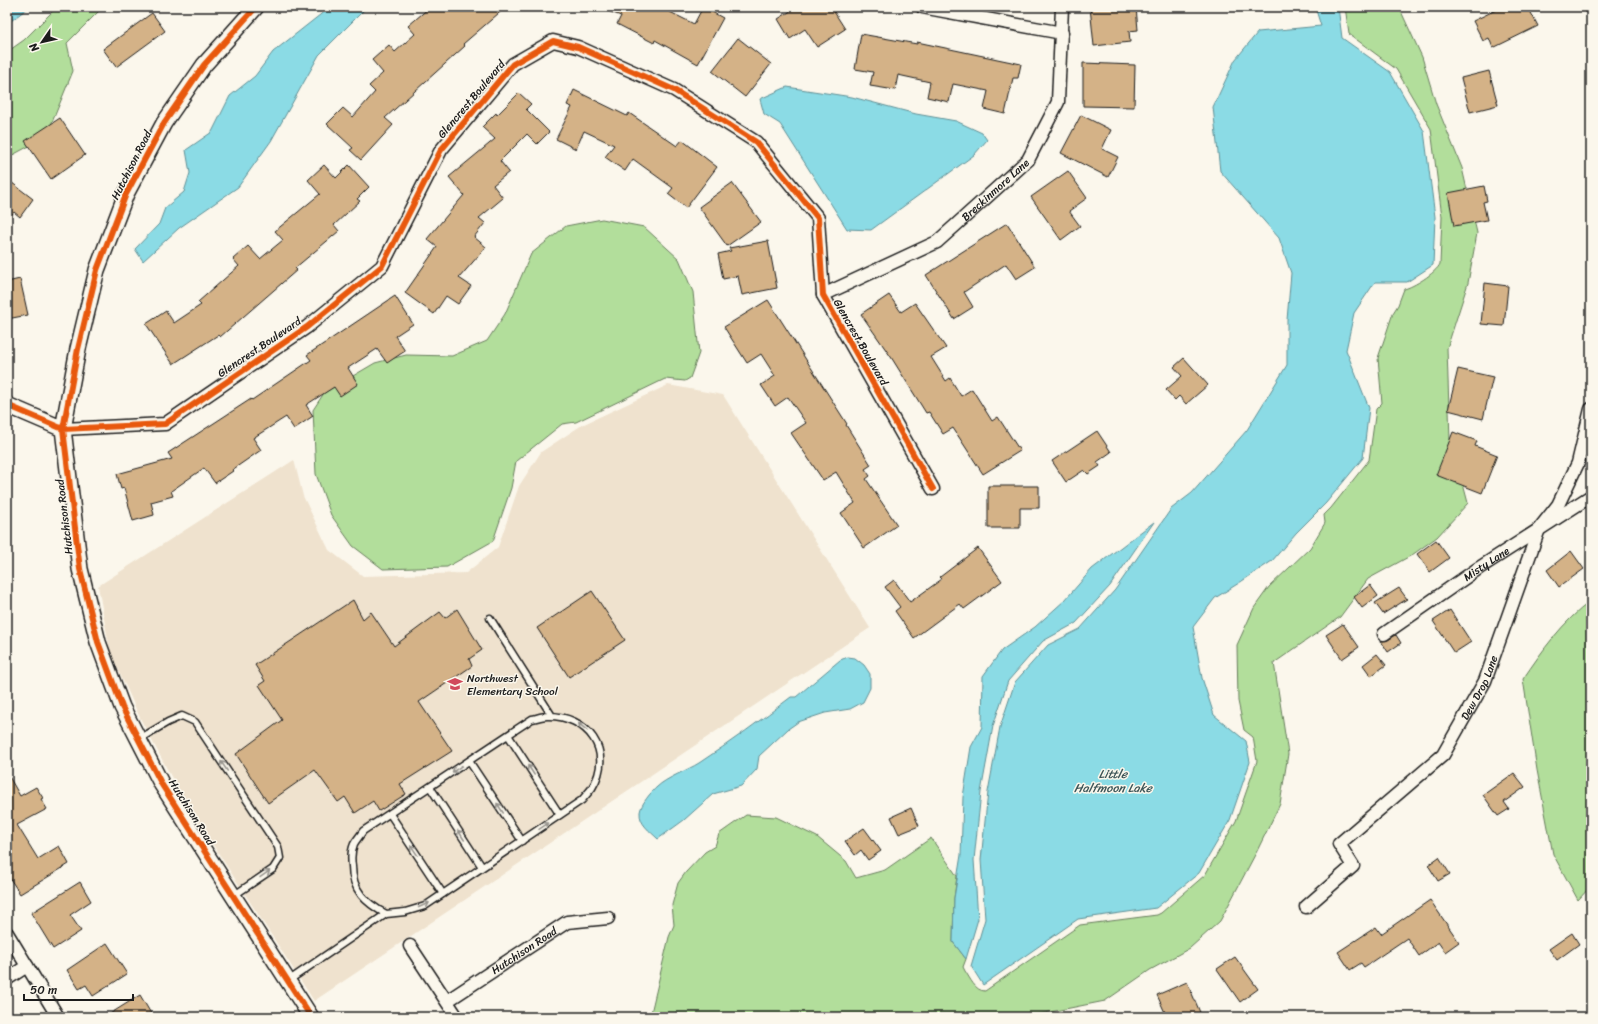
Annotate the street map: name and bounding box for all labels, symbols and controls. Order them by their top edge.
north arrow [22,22,62,62]
text: N [24,39,45,57]
street label: Glencrest Boulevard [433,55,511,143]
street label: Hutchison Road [106,126,158,203]
street label: Breckinmore Lane [957,154,1034,226]
street label: Glencrest Boulevard [828,295,894,390]
street label: Glencrest Boulevard [214,312,306,383]
street label: Hutchison Road [50,477,79,556]
street label: Misty Lane [1459,541,1514,586]
street label: Dew Drop Lane [1456,652,1503,724]
place label: Northwest Elementary School [467,669,559,701]
school or university icon: Northwest Elementary School [446,675,464,693]
one-way arrow [578,723,589,731]
one-way arrow [220,761,228,772]
water label: Little Halfmoon Lake [1074,763,1154,799]
one-way arrow [452,764,463,773]
one-way arrow [527,765,535,776]
street label: Hutchison Road [163,775,220,850]
one-way arrow [496,803,504,814]
one-way arrow [538,822,549,830]
one-way arrow [457,830,465,841]
one-way arrow [410,845,418,856]
one-way arrow [260,869,271,878]
one-way arrow [418,901,430,908]
street label: Hutchison Road [487,921,562,980]
scale bar [24,976,133,1002]
text: 50 m [30,979,57,1001]

